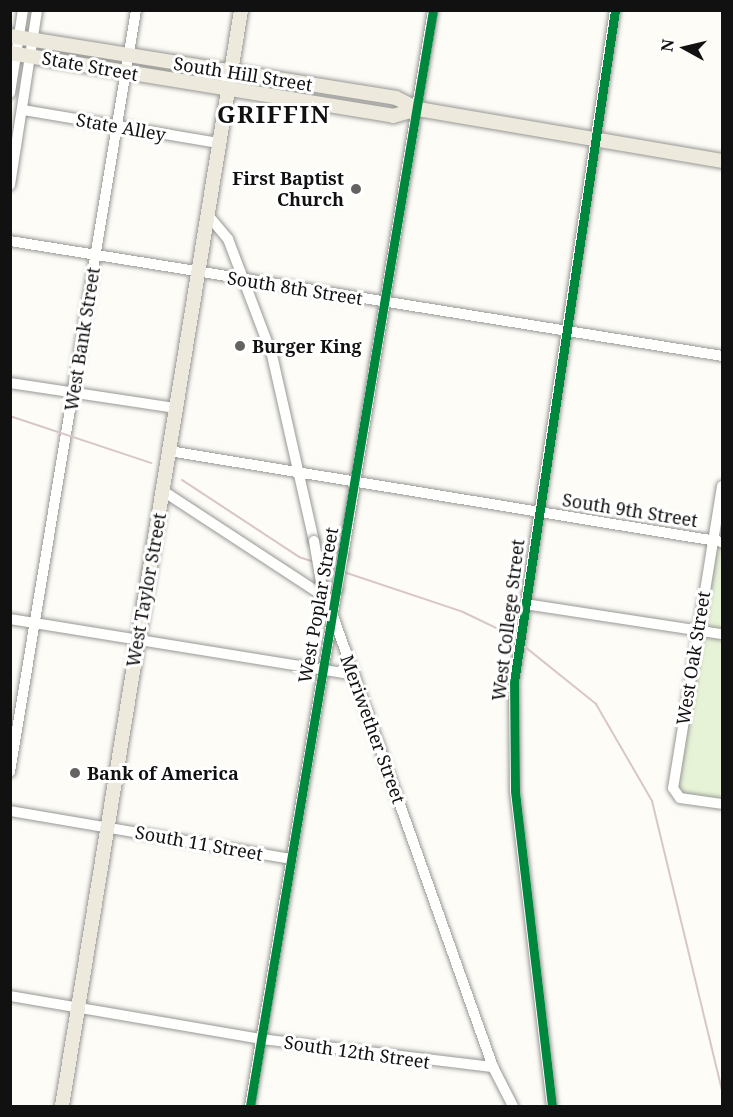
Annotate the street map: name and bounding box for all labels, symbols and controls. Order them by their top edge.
north arrow [655,18,715,78]
text: N [655,38,679,53]
street label: State Street [40,47,140,85]
street label: South Hill Street [172,52,314,96]
district label: GRIFFIN [217,100,331,128]
street label: State Alley [75,109,167,145]
place label: First Baptist Church [232,168,344,210]
marker: First Baptist Church [349,182,363,196]
street label: West Bank Street [60,265,104,413]
street label: South 8th Street [226,267,364,309]
place label: Burger King [252,335,362,357]
marker: Burger King [233,339,247,353]
street label: South 9th Street [561,489,699,531]
street label: West Taylor Street [122,511,170,669]
street label: West Poplar Street [294,525,342,685]
street label: West College Street [487,538,529,702]
street label: West Oak Street [672,589,714,727]
street label: Meriwether Street [336,652,410,806]
place label: Bank of America [87,762,239,784]
marker: Bank of America [68,766,82,780]
street label: South 11 Street [134,821,264,865]
street label: South 12th Street [283,1031,431,1073]

